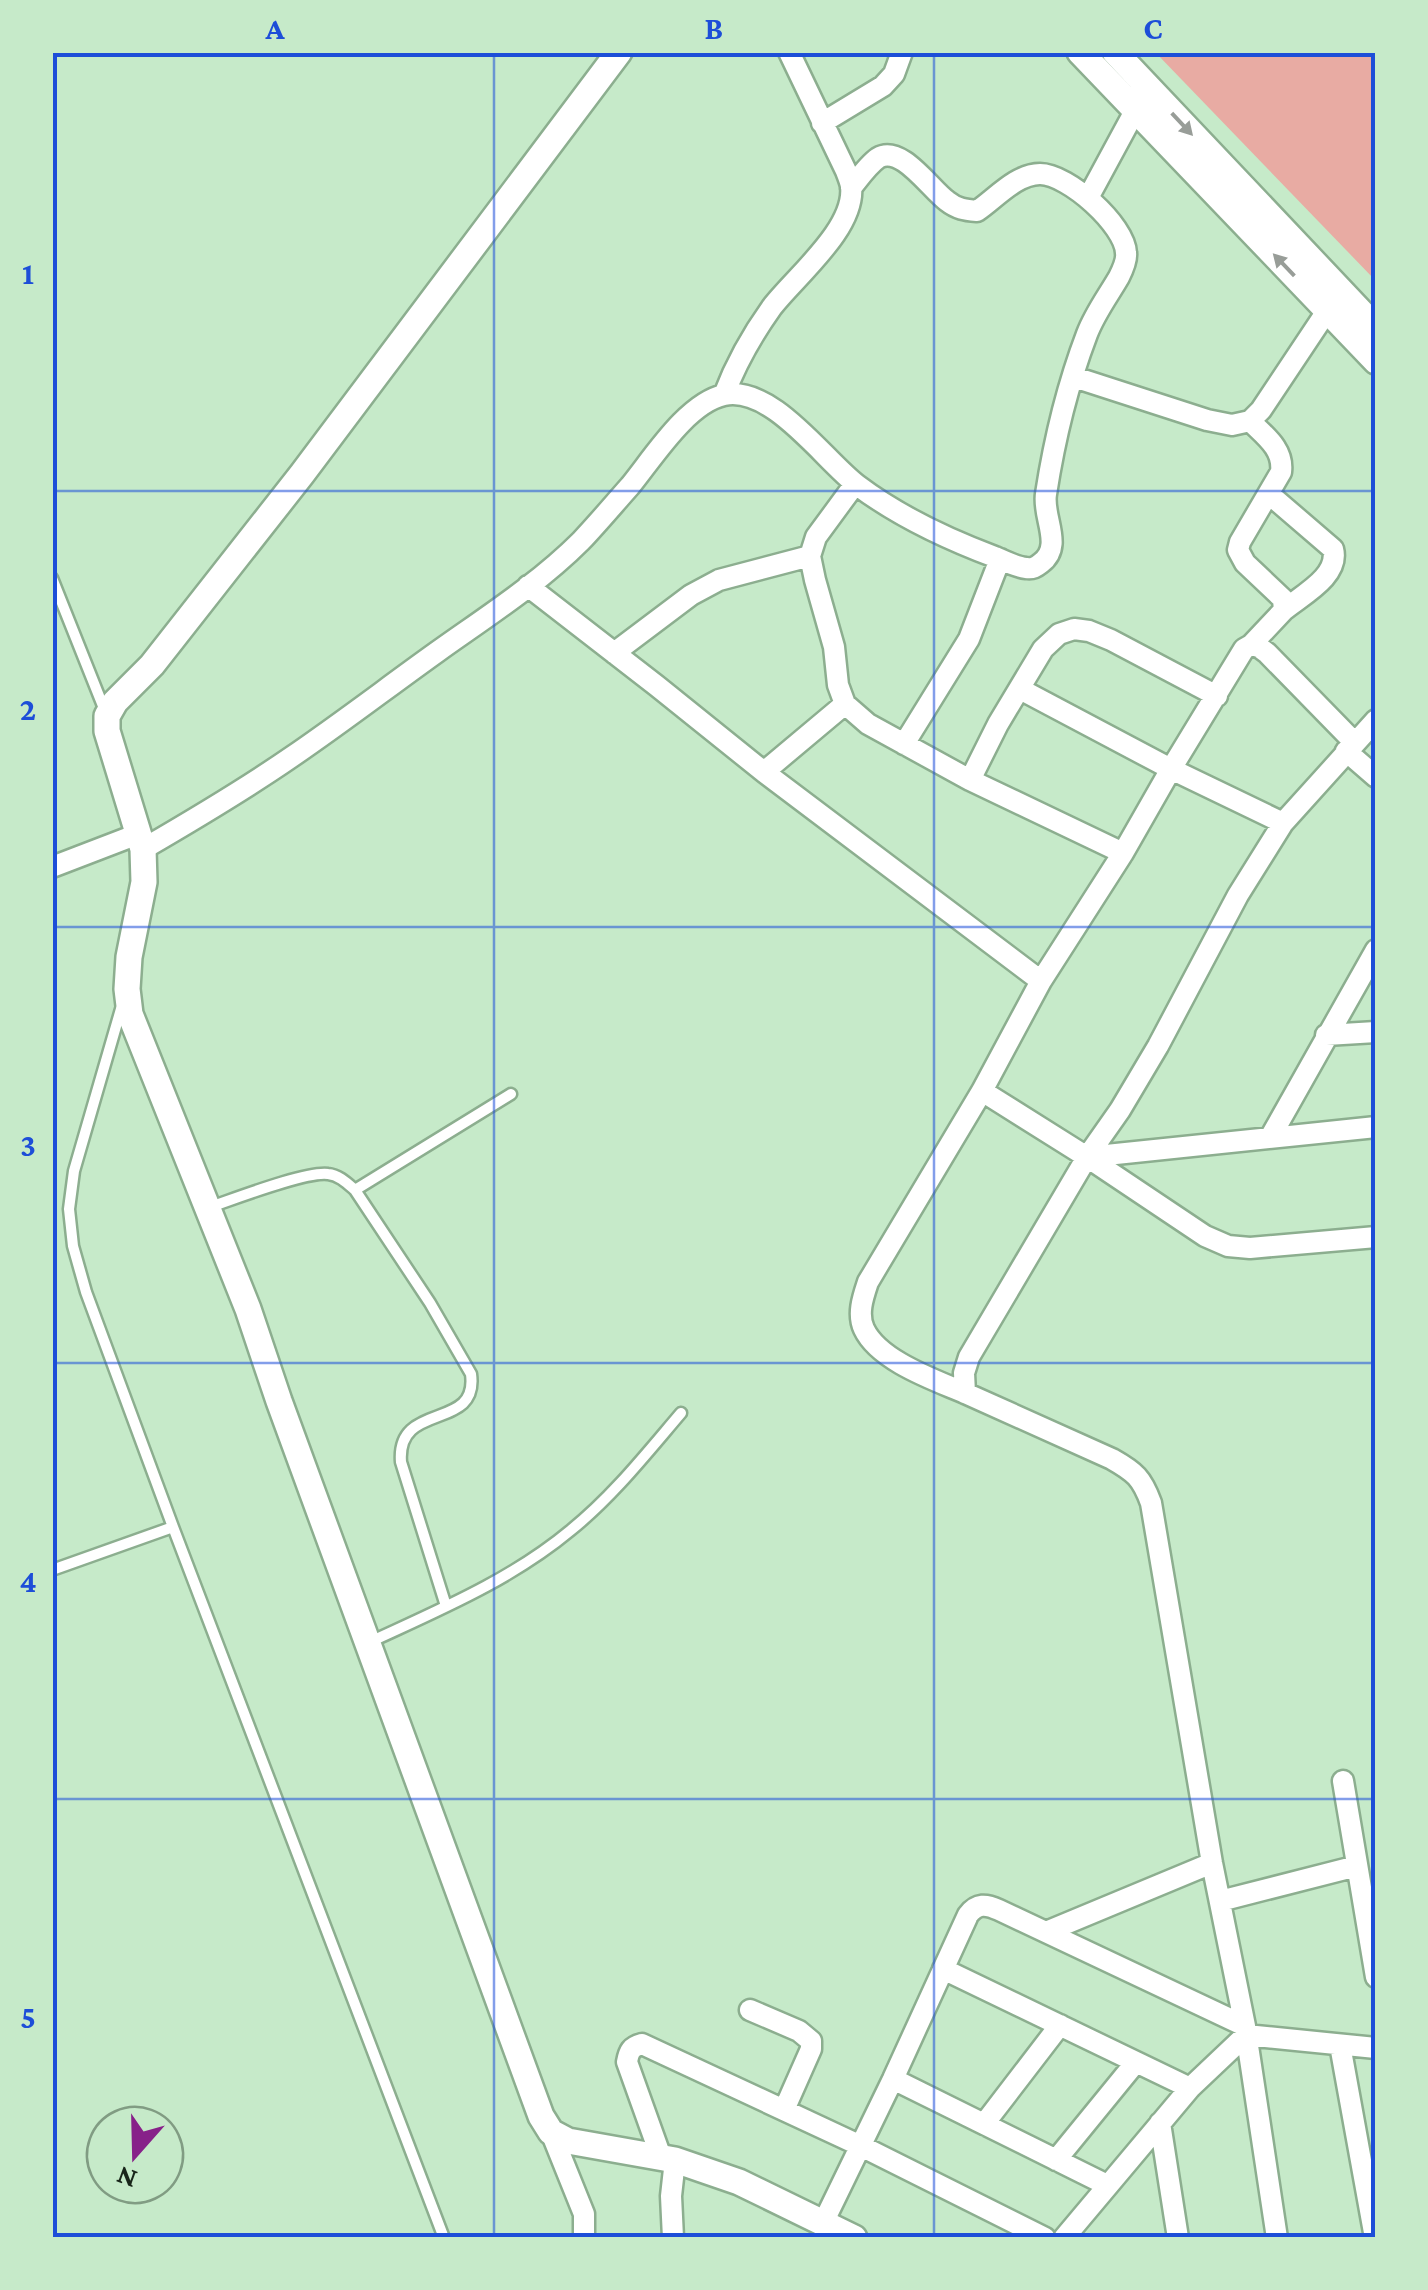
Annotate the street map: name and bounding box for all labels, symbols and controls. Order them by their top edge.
text: A [264,10,285,46]
text: B [705,10,723,46]
text: C [1143,10,1163,46]
one-way arrow [1170,111,1193,135]
one-way arrow [1273,253,1296,277]
text: 1 [22,255,34,291]
text: 2 [20,691,36,727]
text: 3 [20,1127,36,1163]
text: 4 [19,1563,37,1599]
text: 5 [20,1999,36,2035]
north arrow [85,2105,185,2205]
text: N [112,2160,141,2196]

